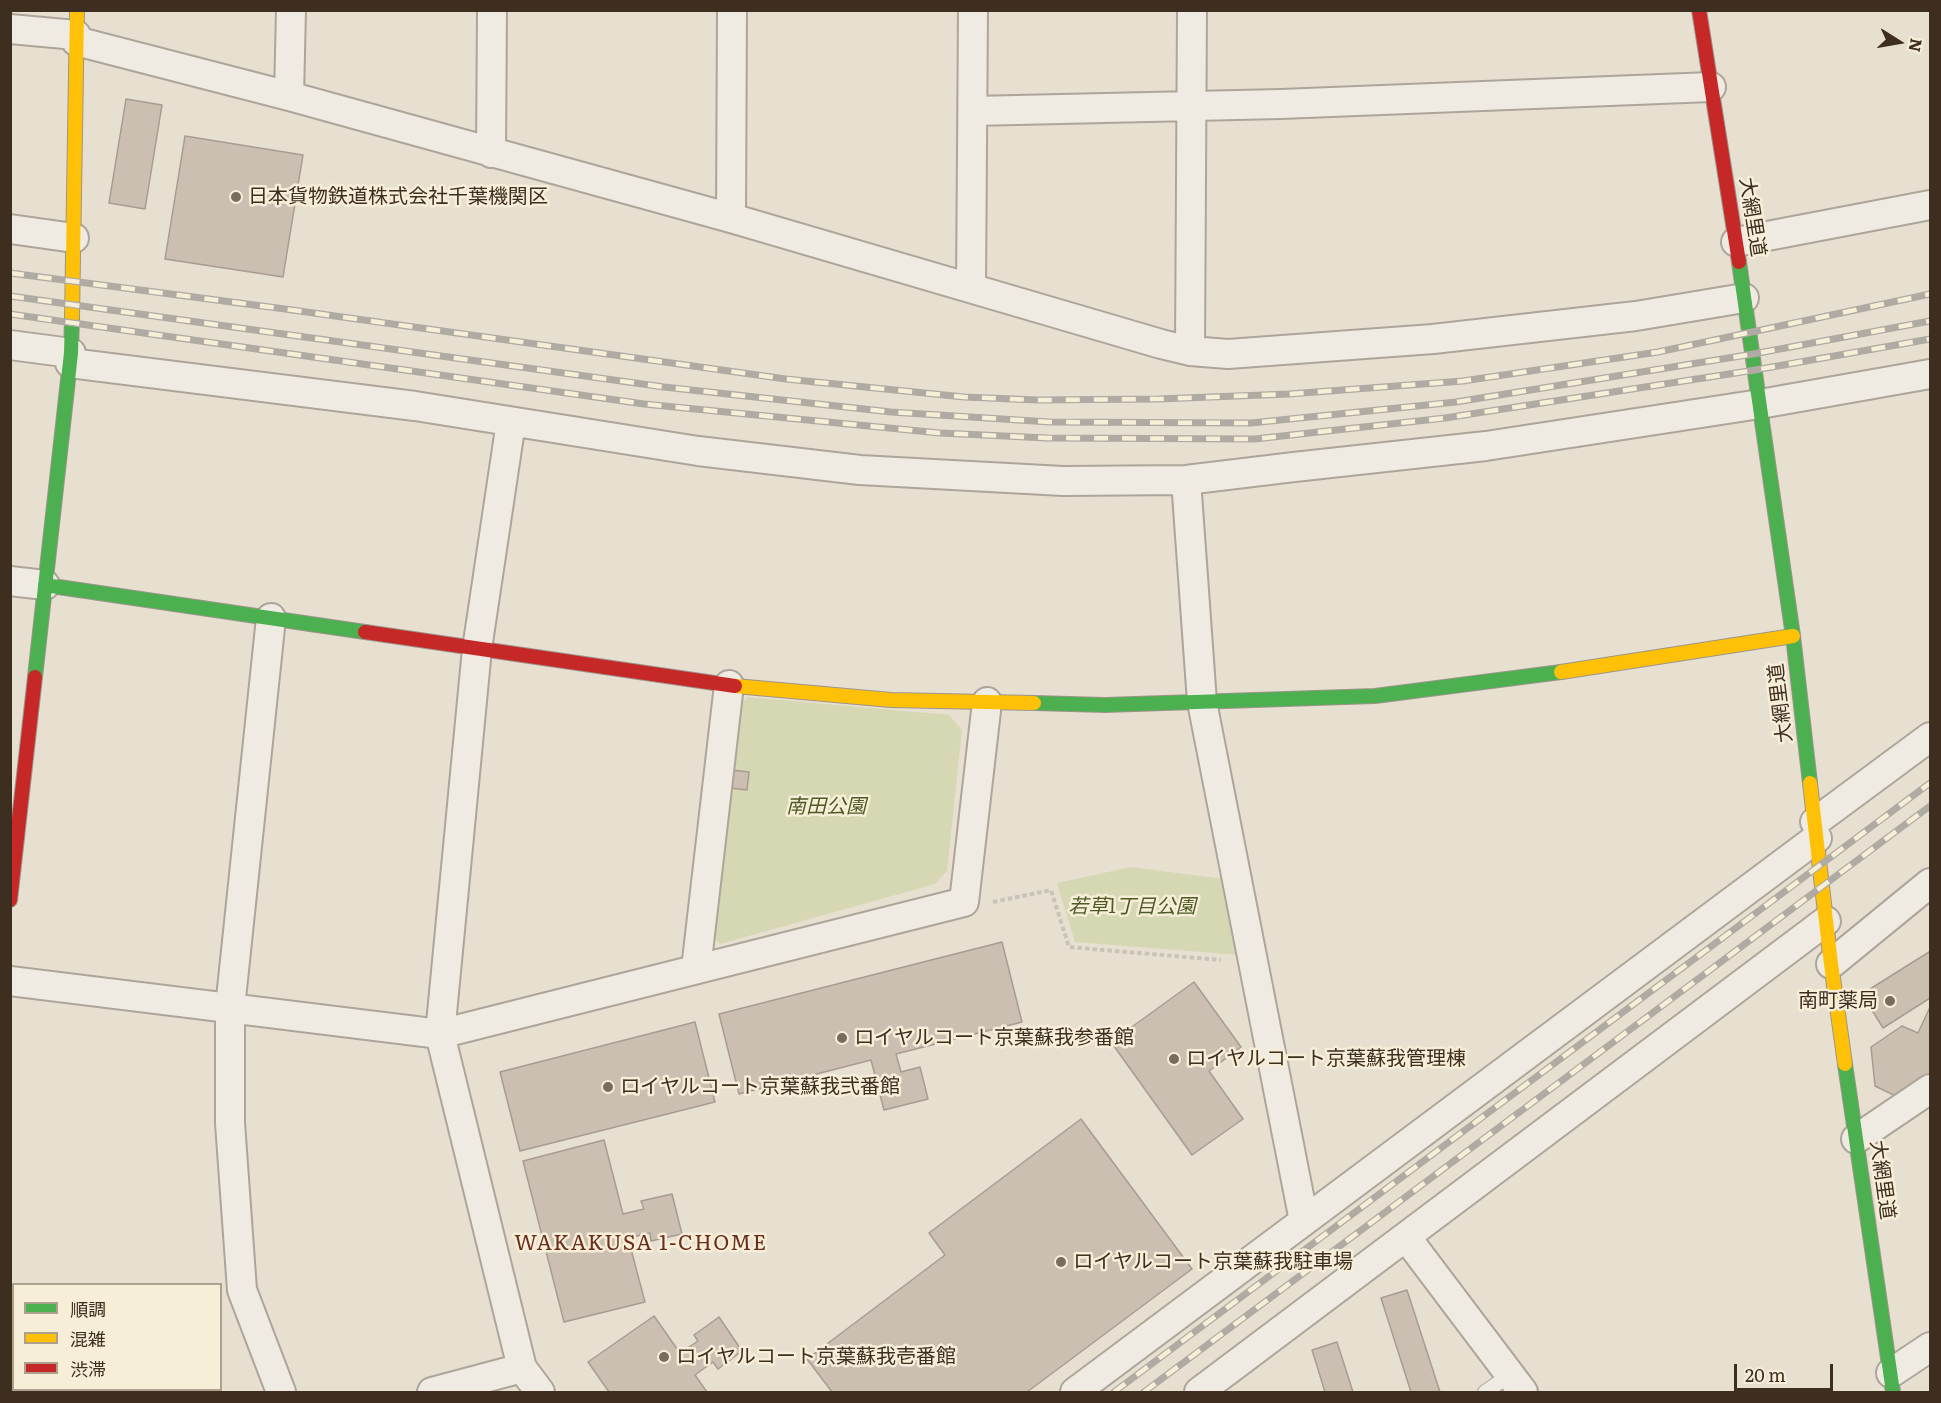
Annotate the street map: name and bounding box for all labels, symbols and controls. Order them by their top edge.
north arrow [1869,12,1929,72]
text: N [1904,37,1930,54]
street label: 大網里道 [1734,176,1770,258]
place label: 日本貨物鉄道株式会社千葉機関区 [248,185,548,209]
marker: 日本貨物鉄道株式会社千葉機関区 [229,190,243,204]
street label: 大網里道 [1764,662,1798,744]
park label: 南田公園 [786,795,866,819]
park label: 若草1丁目公園 [1068,895,1196,919]
place label: 南町薬局 [1798,989,1878,1013]
marker: 南町薬局 [1883,994,1897,1008]
place label: ロイヤルコート京葉蘇我参番館 [854,1026,1134,1050]
marker: ロイヤルコート京葉蘇我参番館 [835,1031,849,1045]
place label: ロイヤルコート京葉蘇我管理棟 [1186,1047,1466,1071]
marker: ロイヤルコート京葉蘇我管理棟 [1167,1052,1181,1066]
place label: ロイヤルコート京葉蘇我弐番館 [620,1075,900,1099]
marker: ロイヤルコート京葉蘇我弐番館 [601,1080,615,1094]
street label: 大網里道 [1865,1139,1899,1221]
district label: WAKAKUSA 1-CHOME [514,1231,768,1257]
place label: ロイヤルコート京葉蘇我駐車場 [1073,1250,1353,1274]
marker: ロイヤルコート京葉蘇我駐車場 [1054,1255,1068,1269]
legend [12,1283,222,1391]
text: 順調 [70,1295,106,1322]
text: 混雑 [70,1325,106,1352]
place label: ロイヤルコート京葉蘇我壱番館 [676,1345,956,1369]
marker: ロイヤルコート京葉蘇我壱番館 [657,1350,671,1364]
scale bar [1737,1352,1836,1390]
text: 渋滞 [70,1355,106,1382]
text: 20 m [1745,1361,1786,1388]

